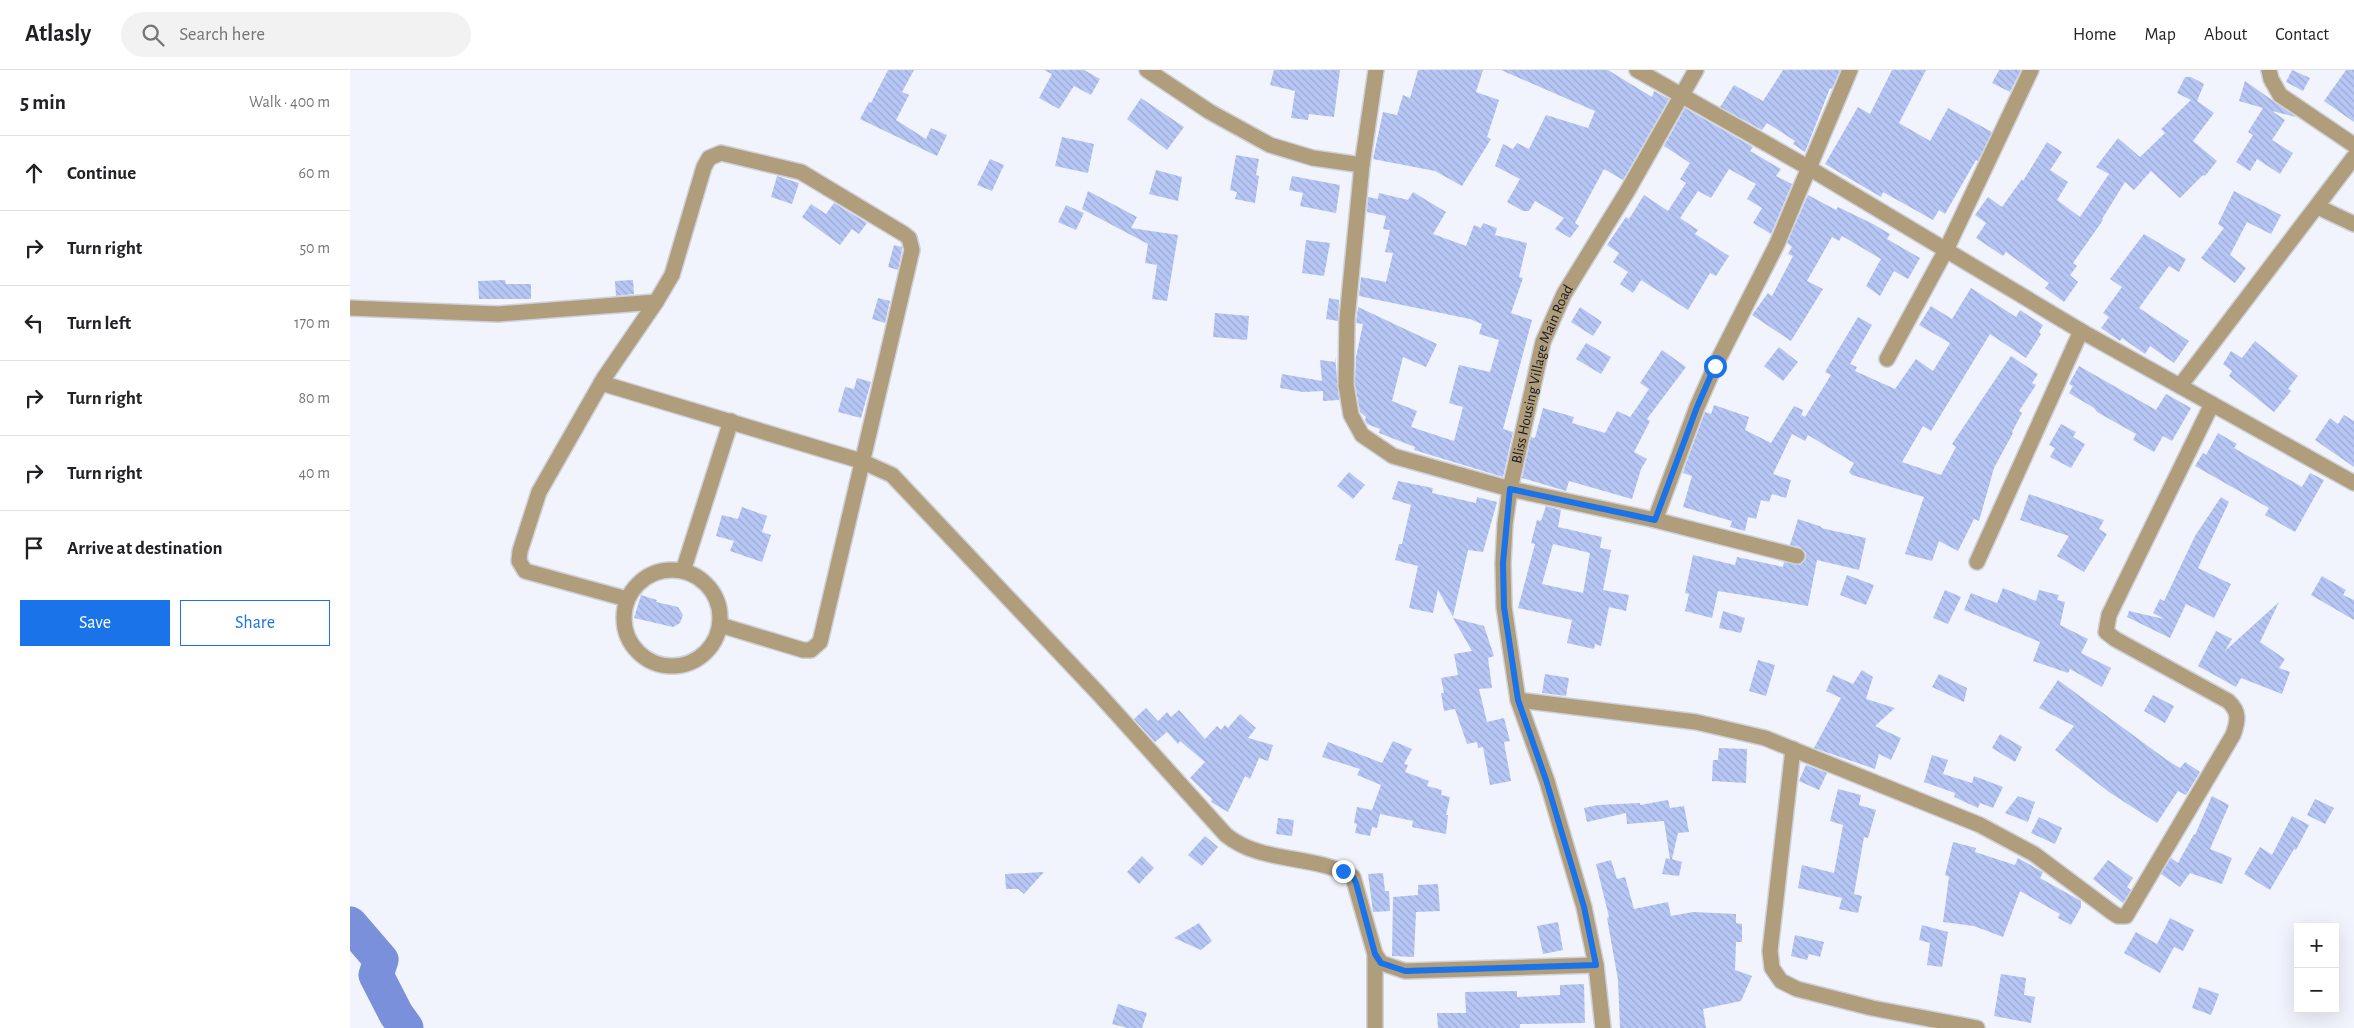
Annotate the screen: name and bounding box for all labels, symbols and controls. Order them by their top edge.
search box [121,12,471,57]
icon: search [139,21,167,49]
text: Atlasly [25,22,91,46]
text: Search here [179,25,265,44]
text: Home [2073,26,2116,44]
text: Map [2144,26,2176,44]
text: About [2204,26,2247,44]
text: Contact [2275,26,2329,44]
text: 5 min [20,92,66,113]
text: Walk · 400 m [249,94,330,110]
icon: ahead [20,159,48,187]
text: Continue [67,164,136,183]
text: 60 m [299,165,330,181]
icon: right [20,234,48,262]
text: Turn right [67,239,142,258]
text: 50 m [299,240,330,256]
street label: Bliss Housing Village Main Road [1509,282,1576,465]
icon: left [20,309,48,337]
text: Turn left [67,314,131,333]
text: 170 m [294,315,330,331]
route start [1704,355,1727,378]
icon: right [20,384,48,412]
text: Turn right [67,389,142,408]
text: 80 m [299,390,330,406]
icon: right [20,459,48,487]
text: Turn right [67,464,142,483]
text: 40 m [298,465,330,481]
icon: arrive [20,534,48,562]
text: Arrive at destination [67,539,223,558]
button: Save [20,600,170,646]
button: Share [180,600,330,646]
route end [1332,860,1355,883]
map controls [2294,923,2339,1013]
button: + [2294,923,2339,968]
button: − [2294,968,2339,1013]

